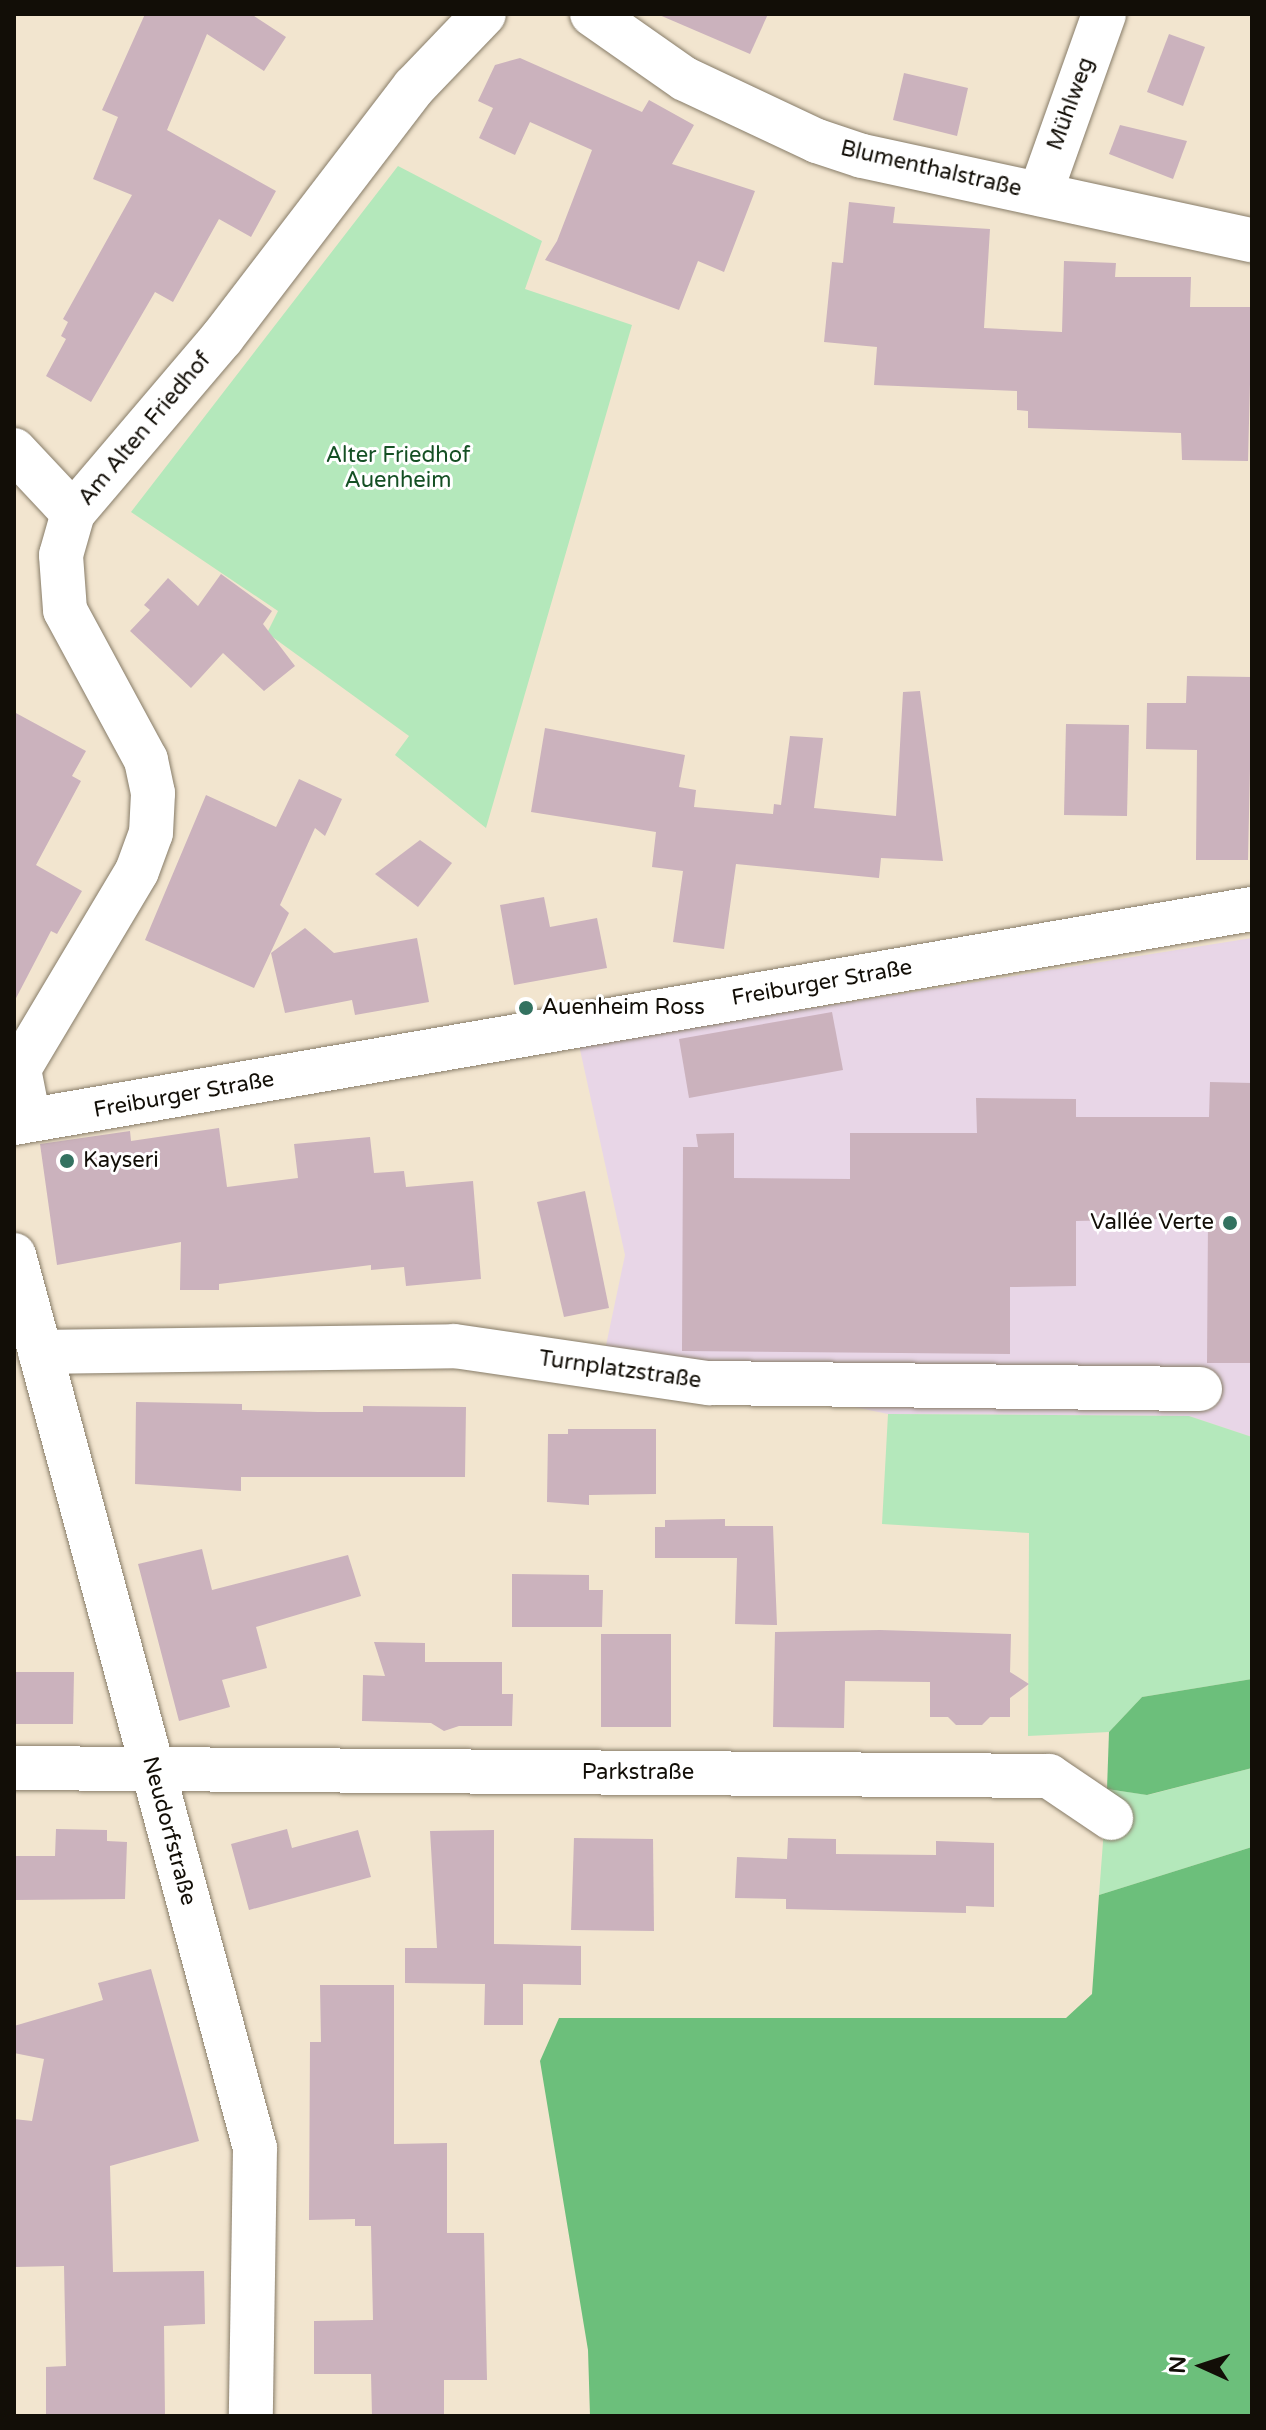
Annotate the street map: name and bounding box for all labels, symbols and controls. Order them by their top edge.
street label: Mühlweg [1042,54,1100,154]
street label: Blumenthalstraße [838,135,1024,203]
street label: Am Alten Friedhof [73,347,217,511]
park label: Alter Friedhof Auenheim [326,442,470,494]
street label: Freiburger Straße [730,954,914,1012]
place label: Auenheim Ross [542,995,705,1021]
marker: Auenheim Ross [517,999,535,1017]
street label: Freiburger Straße [92,1066,276,1124]
place label: Kayseri [83,1148,159,1174]
marker: Kayseri [58,1152,76,1170]
place label: Vallée Verte [1090,1210,1214,1236]
marker: Vallée Verte [1221,1214,1239,1232]
street label: Turnplatzstraße [537,1346,703,1394]
street label: Neudorfstraße [136,1754,202,1908]
street label: Parkstraße [582,1760,694,1786]
north arrow [1162,2326,1242,2406]
text: N [1165,2355,1191,2374]

